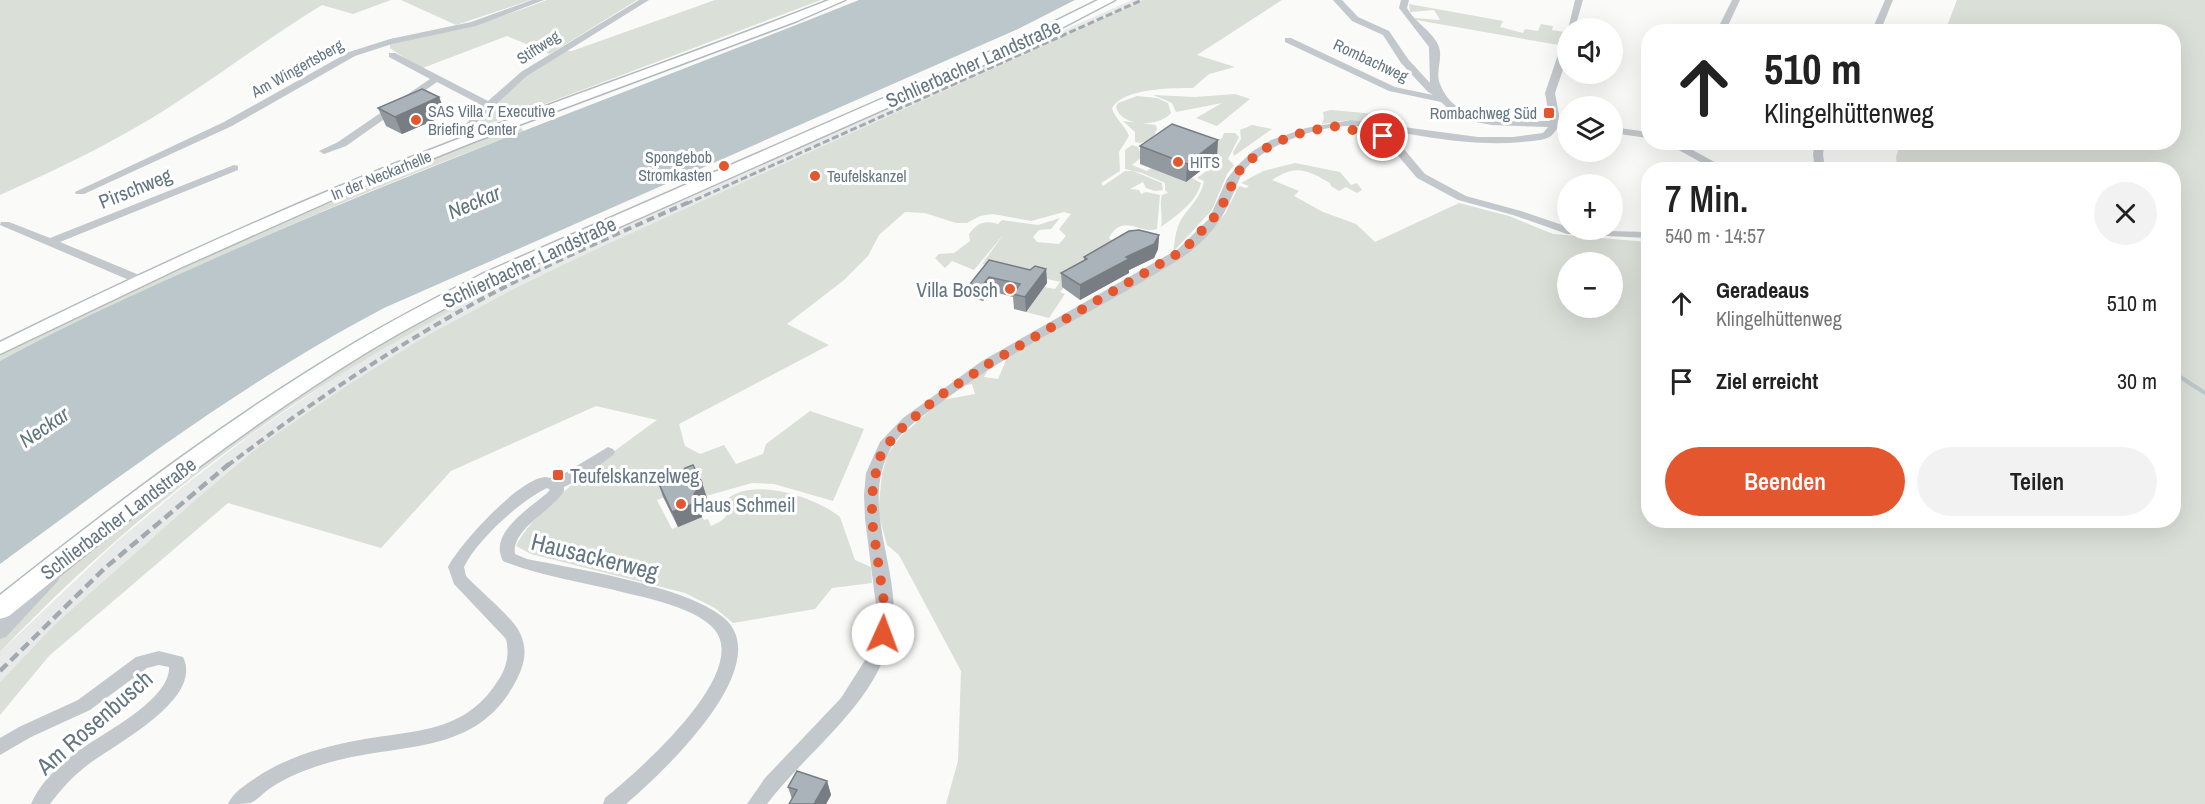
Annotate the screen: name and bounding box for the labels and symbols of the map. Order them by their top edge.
street label: Schlierbacher Landstraße [881,12,1065,114]
street label: Stiftweg [512,24,564,69]
street label: Am Wingertsberg [246,33,348,103]
street label: Rombachweg [1330,33,1413,87]
place label: SAS Villa 7 Executive Briefing Center [428,100,555,140]
place label: Rombachweg Süd [1430,102,1537,124]
marker: Rombachweg Süd [1542,106,1556,120]
pin [1357,110,1408,161]
marker: SAS Villa 7 Executive Briefing Center [409,113,423,127]
street label: In der Neckarhelle [328,145,434,205]
place label: Spongebob Stromkasten [638,146,712,186]
place label: HITS [1190,151,1220,173]
marker: HITS [1171,155,1185,169]
marker: Spongebob Stromkasten [717,159,731,173]
street label: Pirschweg [94,161,176,215]
place label: Teufelskanzel [827,165,907,187]
marker: Teufelskanzel [808,169,822,183]
water label: Neckar [443,178,506,226]
street label: Schlierbacher Landstraße [438,210,620,314]
place label: Villa Bosch [916,276,998,303]
marker: Villa Bosch [1003,282,1017,296]
water label: Neckar [13,399,76,454]
street label: Schlierbacher Landstraße [35,450,201,586]
place label: Teufelskanzelweg [570,462,699,489]
marker: Teufelskanzelweg [551,468,565,482]
place label: Haus Schmeil [693,491,795,518]
marker: Haus Schmeil [674,497,688,511]
street label: Hausackerweg [528,525,662,587]
position arrow [851,602,915,666]
street label: Am Rosenbusch [28,663,159,782]

